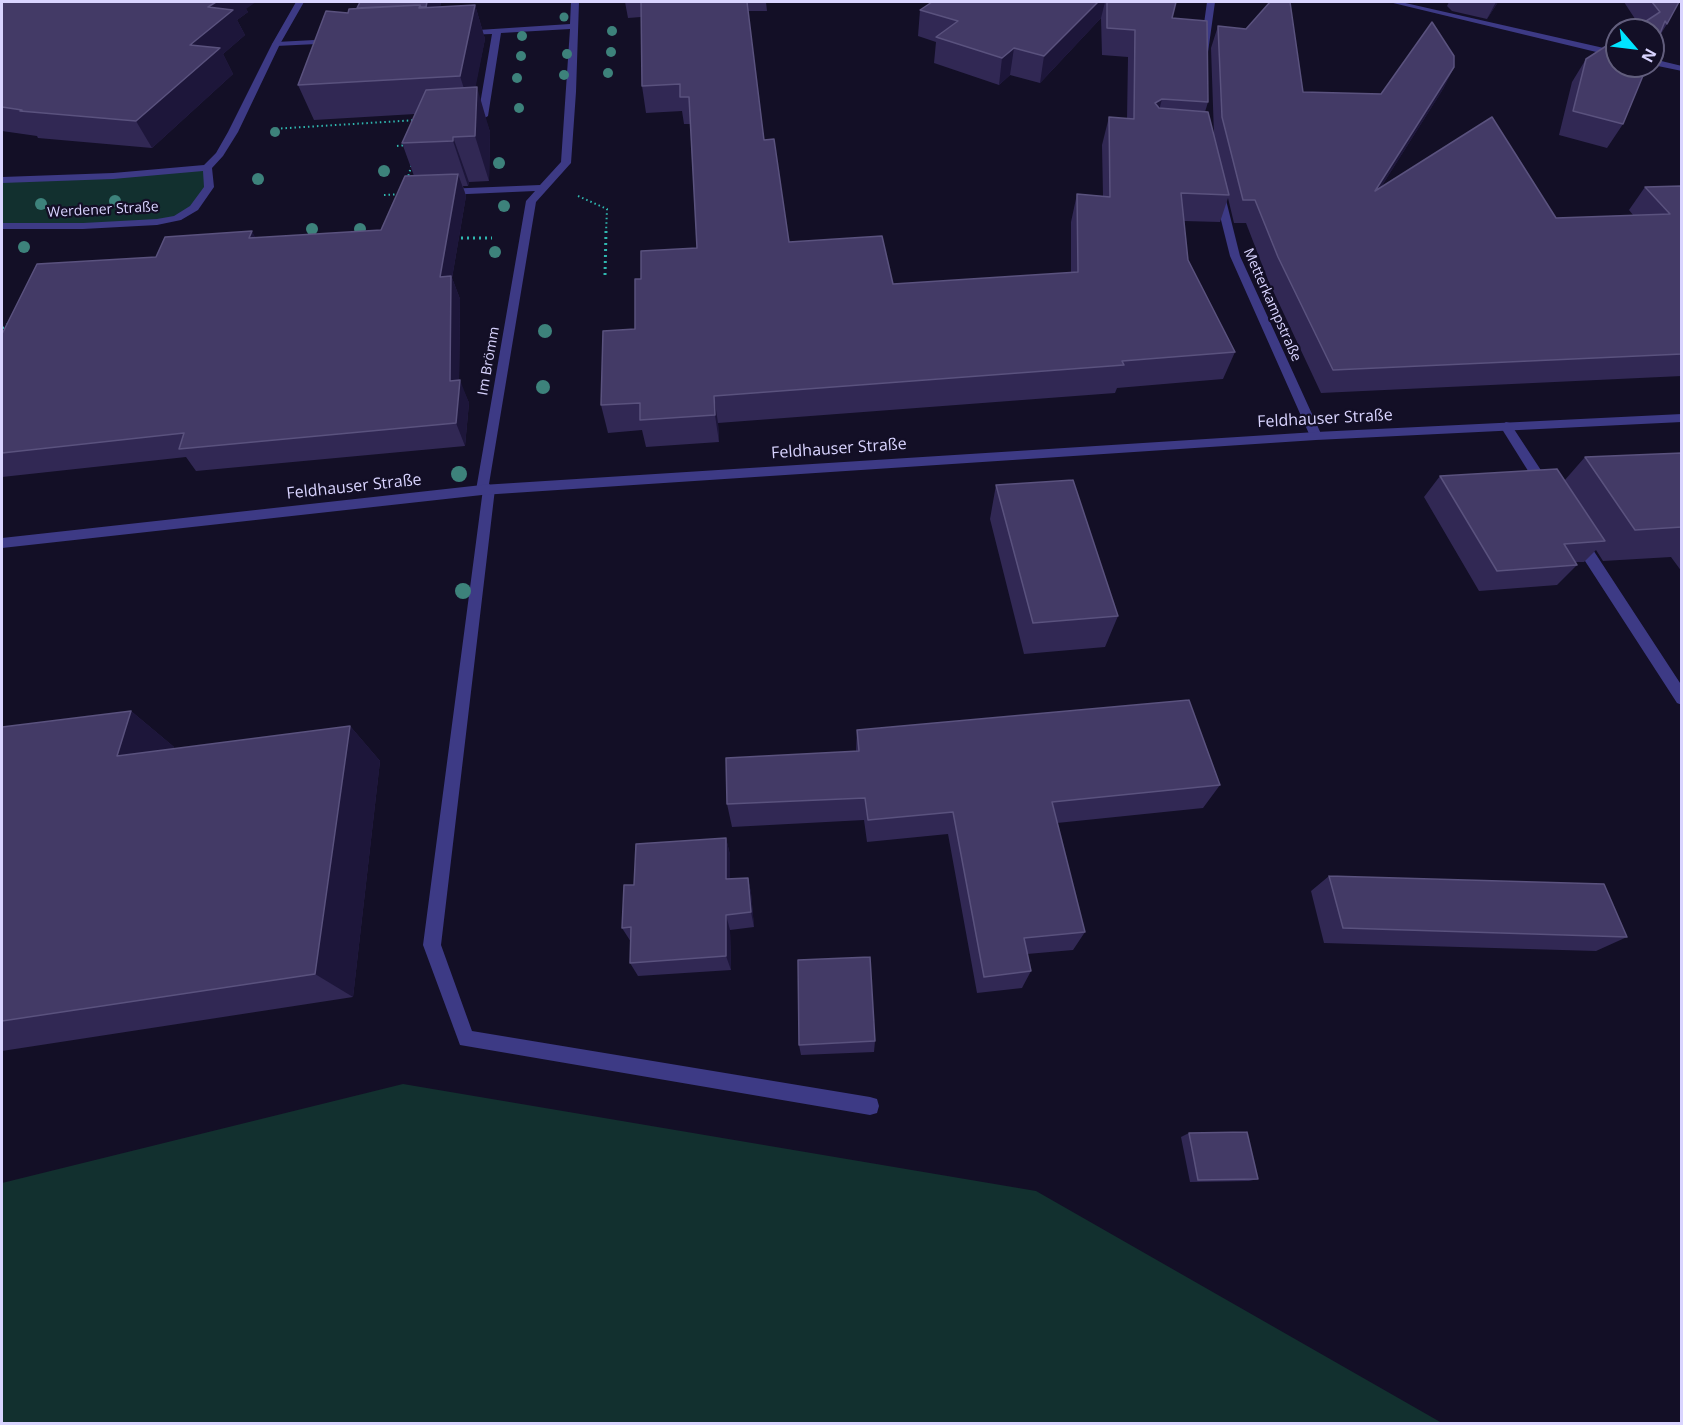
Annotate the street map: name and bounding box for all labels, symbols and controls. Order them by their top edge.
north arrow [1605,18,1665,78]
text: N [1636,45,1662,66]
street label: Werdener Straße [47,199,159,221]
street label: Metterkampstraße [1239,246,1305,364]
street label: Im Brömm [475,325,503,397]
street label: Feldhauser Straße [1257,406,1393,432]
street label: Feldhauser Straße [771,435,907,463]
street label: Feldhauser Straße [285,470,423,504]

